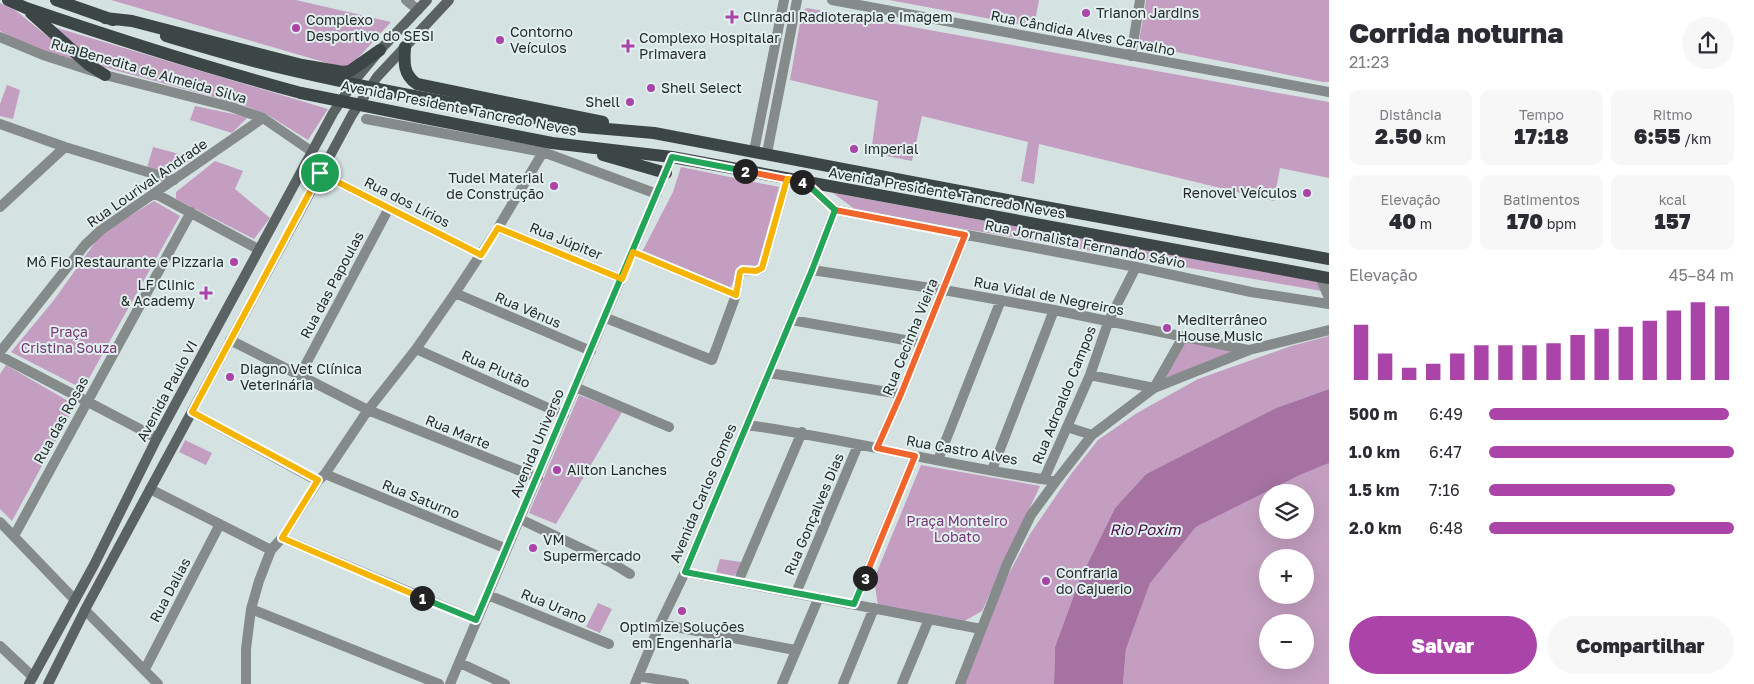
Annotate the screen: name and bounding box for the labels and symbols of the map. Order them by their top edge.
place label: Trianon Jardins [1096,4,1199,21]
street label: Rua Cândida Alves Carvalho [989,6,1177,59]
marker: Trianon Jardins [1080,7,1092,19]
place label: Clinradi Radioterapia e Imagem [743,8,953,25]
marker: Clinradi Radioterapia e Imagem [725,10,739,24]
place label: Complexo Desportivo do SESI [306,11,434,44]
marker: Complexo Desportivo do SESI [290,22,302,34]
place label: Contorno Veículos [510,23,573,56]
place label: Complexo Hospitalar Primavera [639,29,780,62]
street label: Rua Benedita de Almeida Silva [49,34,249,107]
marker: Contorno Veículos [494,34,506,46]
marker: Complexo Hospitalar Primavera [621,39,635,53]
street label: Avenida Presidente Tancredo Neves [340,76,578,139]
place label: Shell Select [661,79,742,96]
marker: Shell Select [645,82,657,94]
place label: Shell [585,93,620,110]
marker: Shell [624,96,636,108]
street label: Rua Lourival Andrade [83,135,210,231]
place label: imperial [864,140,918,157]
marker: imperial [848,143,860,155]
pin [299,152,341,194]
pin: 2 [732,158,758,184]
street label: Avenida Presidente Tancredo Neves [827,163,1067,222]
place label: Tudel Material de Construção [446,169,544,202]
pin: 4 [790,170,814,194]
street label: Rua dos Lírios [362,173,453,230]
marker: Tudel Material de Construção [548,180,560,192]
place label: Renovel Veículos [1182,184,1297,201]
marker: Renovel Veículos [1301,187,1313,199]
street label: Rua Jornalista Fernando Sávio [983,216,1187,271]
street label: Rua Júpiter [527,218,606,263]
street label: Rua das Papoulas [296,228,367,341]
place label: Mô Fio Restaurante e Pizzaria [26,253,224,270]
marker: Mô Fio Restaurante e Pizzaria [228,256,240,268]
street label: Rua Vidal de Negreiros [973,273,1126,318]
place label: LF Clinic & Academy [121,276,195,309]
street label: Rua Cecinha Vieira [878,276,941,398]
marker: LF Clinic & Academy [199,286,213,300]
street label: Rua Vênus [493,288,564,331]
place label: Mediterrâneo House Music [1177,311,1267,344]
marker: Mediterrâneo House Music [1161,322,1173,334]
park label: Praça Cristina Souza [21,323,117,356]
street label: Rua Adroaldo Campos [1028,323,1099,466]
street label: Avenida Paulo VI [133,337,200,444]
street label: Rua Plutão [459,346,533,391]
place label: Diagno Vet Clínica Veterinária [240,360,362,393]
marker: Diagno Vet Clínica Veterinária [224,371,236,383]
street label: Rua das Rosas [30,373,92,466]
street label: Avenida Universo [506,386,567,500]
street label: Rua Marte [423,411,493,452]
street label: Avenida Carlos Gomes [666,421,740,565]
street label: Rua Castro Alves [905,431,1019,468]
street label: Rua Gonçalves Dias [780,450,847,578]
place label: Ailton Lanches [567,461,667,478]
marker: Ailton Lanches [551,464,563,476]
street label: Rua Saturno [380,475,463,522]
park label: Praça Monteiro Lobato [906,512,1008,545]
water label: Rio Poxim [1110,520,1181,538]
place label: VM Supermercado [543,531,641,564]
marker: VM Supermercado [527,542,539,554]
street label: Rua Dalias [146,555,194,625]
place label: Confraria do Cajuerio [1056,564,1132,597]
pin: 3 [852,566,878,590]
marker: Confraria do Cajuerio [1040,575,1052,587]
street label: Rua Urano [519,585,590,626]
pin: 1 [410,586,434,610]
marker: Optimize Soluções em Engenharia [676,605,688,617]
place label: Optimize Soluções em Engenharia [619,618,745,651]

